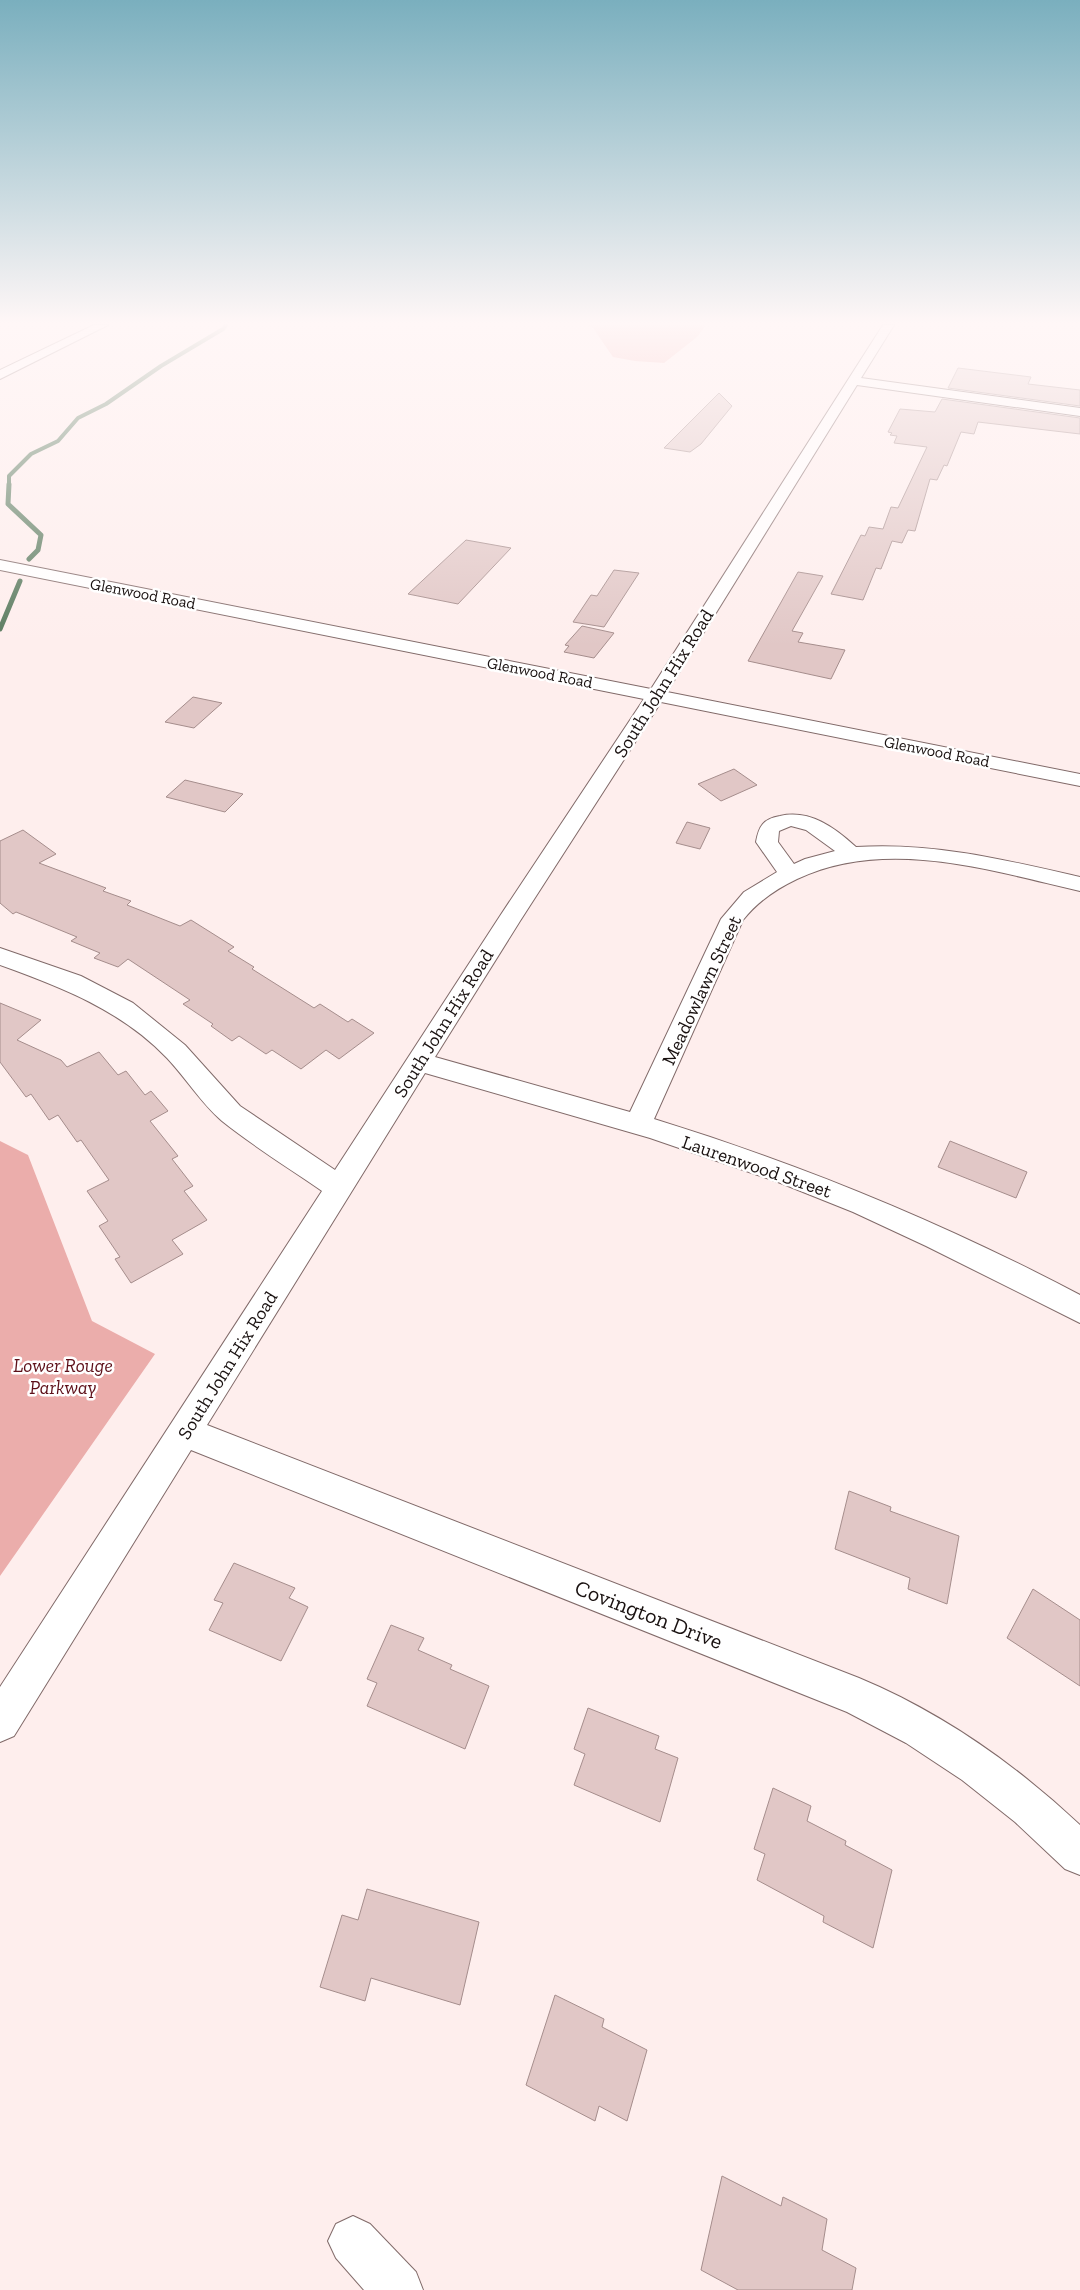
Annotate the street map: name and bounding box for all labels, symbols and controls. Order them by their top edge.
street label: Glenwood Road [89,574,197,613]
street label: South John Hix Road [609,604,719,762]
street label: Glenwood Road [486,653,594,692]
street label: Glenwood Road [883,732,991,771]
street label: Meadowlawn Street [657,912,746,1069]
street label: South John Hix Road [389,944,499,1102]
street label: Laurenwood Street [679,1130,834,1203]
street label: South John Hix Road [173,1286,283,1444]
park label: Lower Rouge Parkway [13,1354,113,1399]
street label: Covington Drive [571,1574,726,1655]

